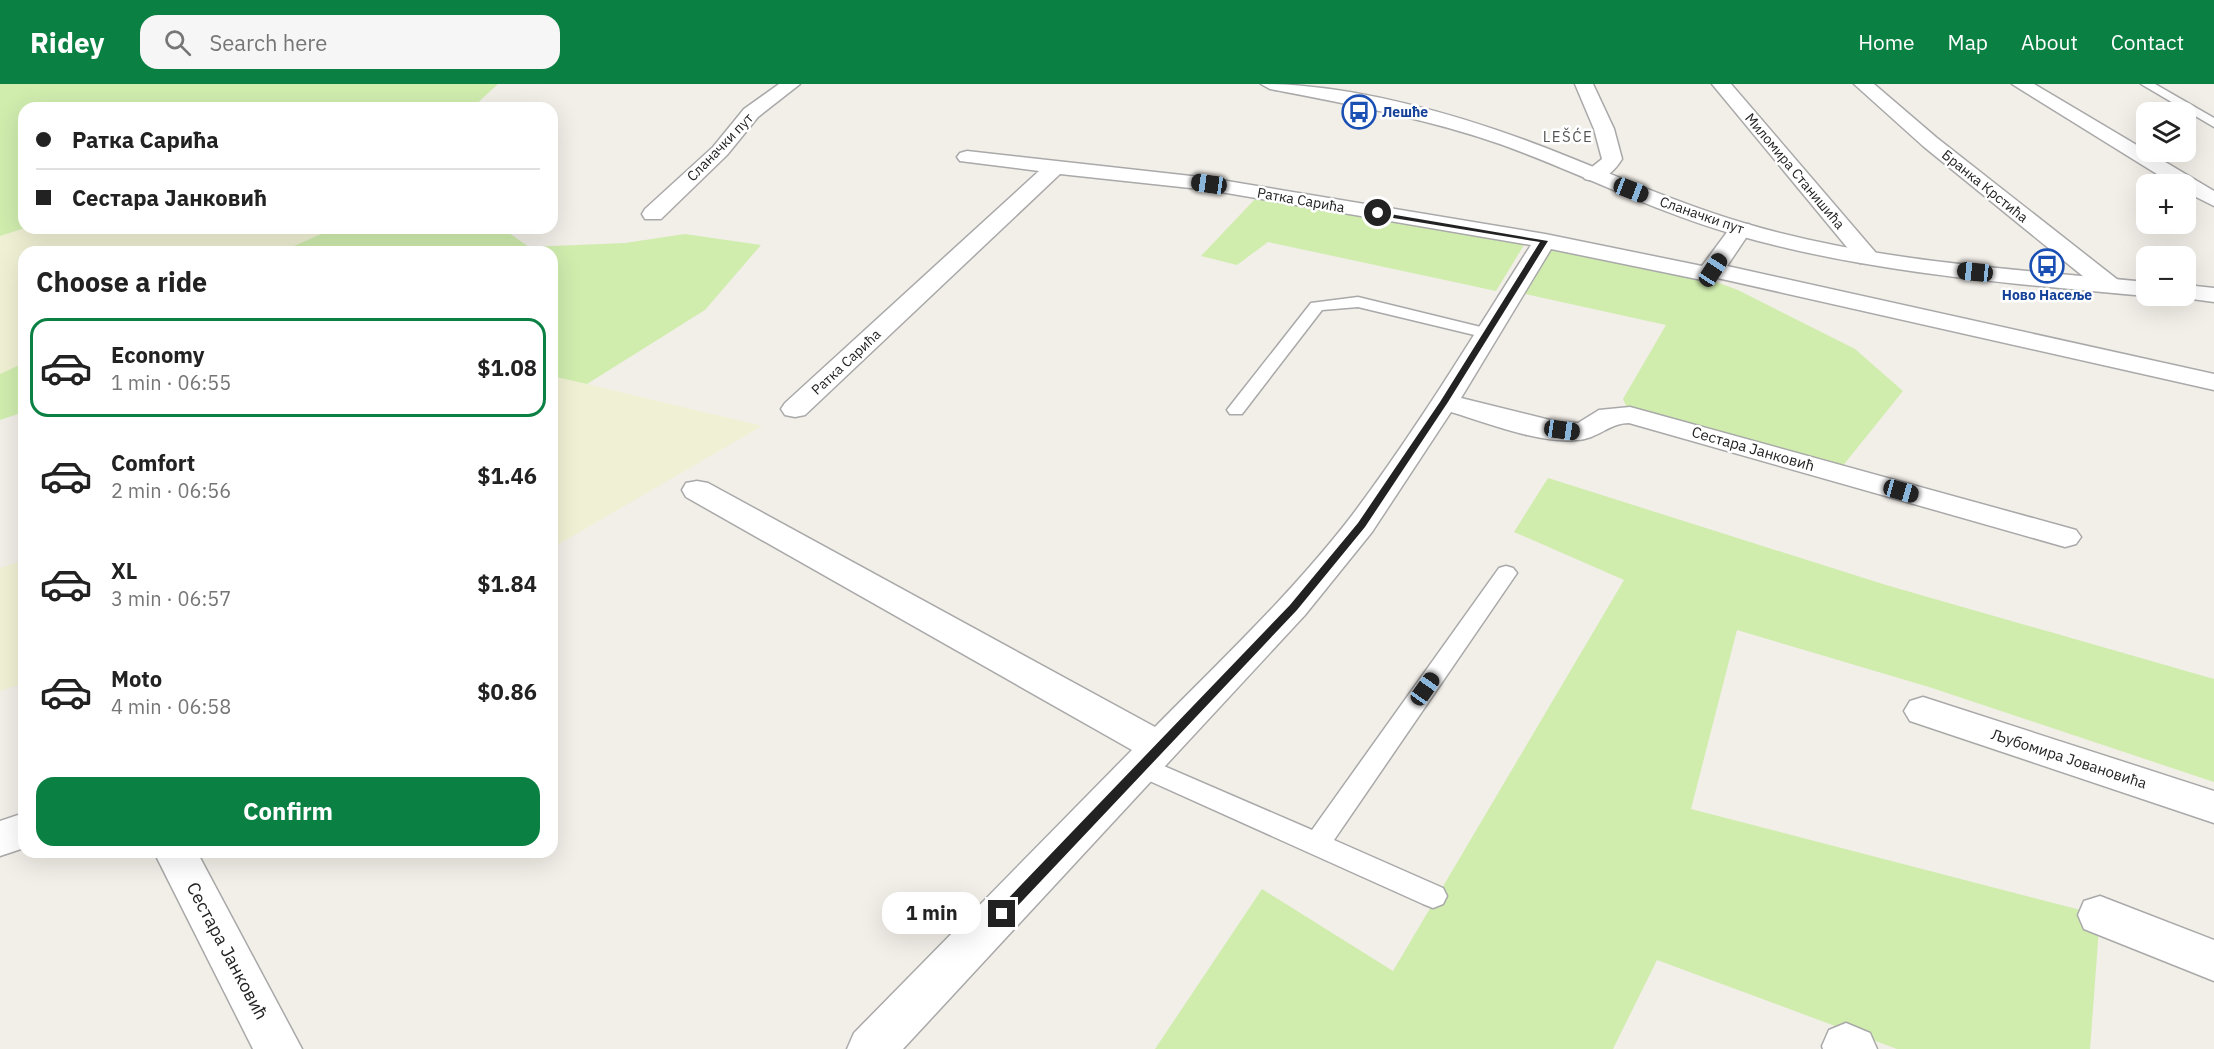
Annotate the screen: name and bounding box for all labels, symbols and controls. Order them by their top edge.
search box [140,15,560,69]
text: Ridey [30,24,104,61]
icon: search [161,26,194,59]
text: Search here [209,28,327,57]
text: Home [1858,28,1915,56]
text: Map [1948,28,1988,56]
text: About [2021,28,2078,56]
text: Contact [2111,28,2184,56]
bus stop icon: Лешће [1341,94,1377,130]
map controls [2136,102,2196,306]
button: layers [2136,102,2196,162]
place label: Лешће [1382,103,1428,121]
street label: Сланачки пут [683,109,757,185]
street label: Миломира Станишића [1741,109,1849,233]
text: Ратка Сарића [72,125,219,154]
district label: LEŠĆE [1543,127,1593,146]
street label: Бранка Крстића [1938,146,2032,227]
car [1190,173,1228,195]
button: + [2136,174,2196,234]
car [1611,175,1651,205]
text: Сестара Јанковић [72,183,267,212]
street label: Ратка Сарића [1256,183,1347,217]
street label: Сланачки пут [1657,192,1747,238]
route start [1364,199,1391,226]
button: − [2136,246,2196,306]
bus stop icon: Ново Насеље [2029,248,2065,284]
car [1696,250,1730,290]
car [1956,261,1994,283]
text: Choose a ride [36,264,207,299]
place label: Ново Насеље [2002,286,2092,304]
street label: Ратка Сарића [808,325,885,399]
text: Economy [111,340,205,369]
icon: car [39,341,93,395]
text: $1.08 [477,353,537,382]
text: 1 min · 06:55 [111,369,231,396]
car [1543,419,1581,441]
street label: Сестара Јанковић [1690,422,1817,475]
text: Comfort [111,448,195,477]
icon: car [39,449,93,503]
text: $1.46 [477,461,537,490]
text: 2 min · 06:56 [111,477,231,504]
car [1881,477,1921,505]
text: XL [111,556,137,585]
icon: car [39,557,93,611]
text: $1.84 [477,569,537,598]
text: 3 min · 06:57 [111,585,231,612]
text: Moto [111,664,162,693]
icon: car [39,665,93,719]
car [1407,669,1443,709]
text: $0.86 [477,677,537,706]
text: 4 min · 06:58 [111,693,231,720]
street label: Љубомира Јовановића [1989,724,2149,793]
button: Confirm [36,777,540,846]
street label: Сестара Јанковић [182,878,273,1023]
callout: 1 min [882,893,981,935]
text: 1 min [905,899,958,926]
route end [988,900,1015,927]

